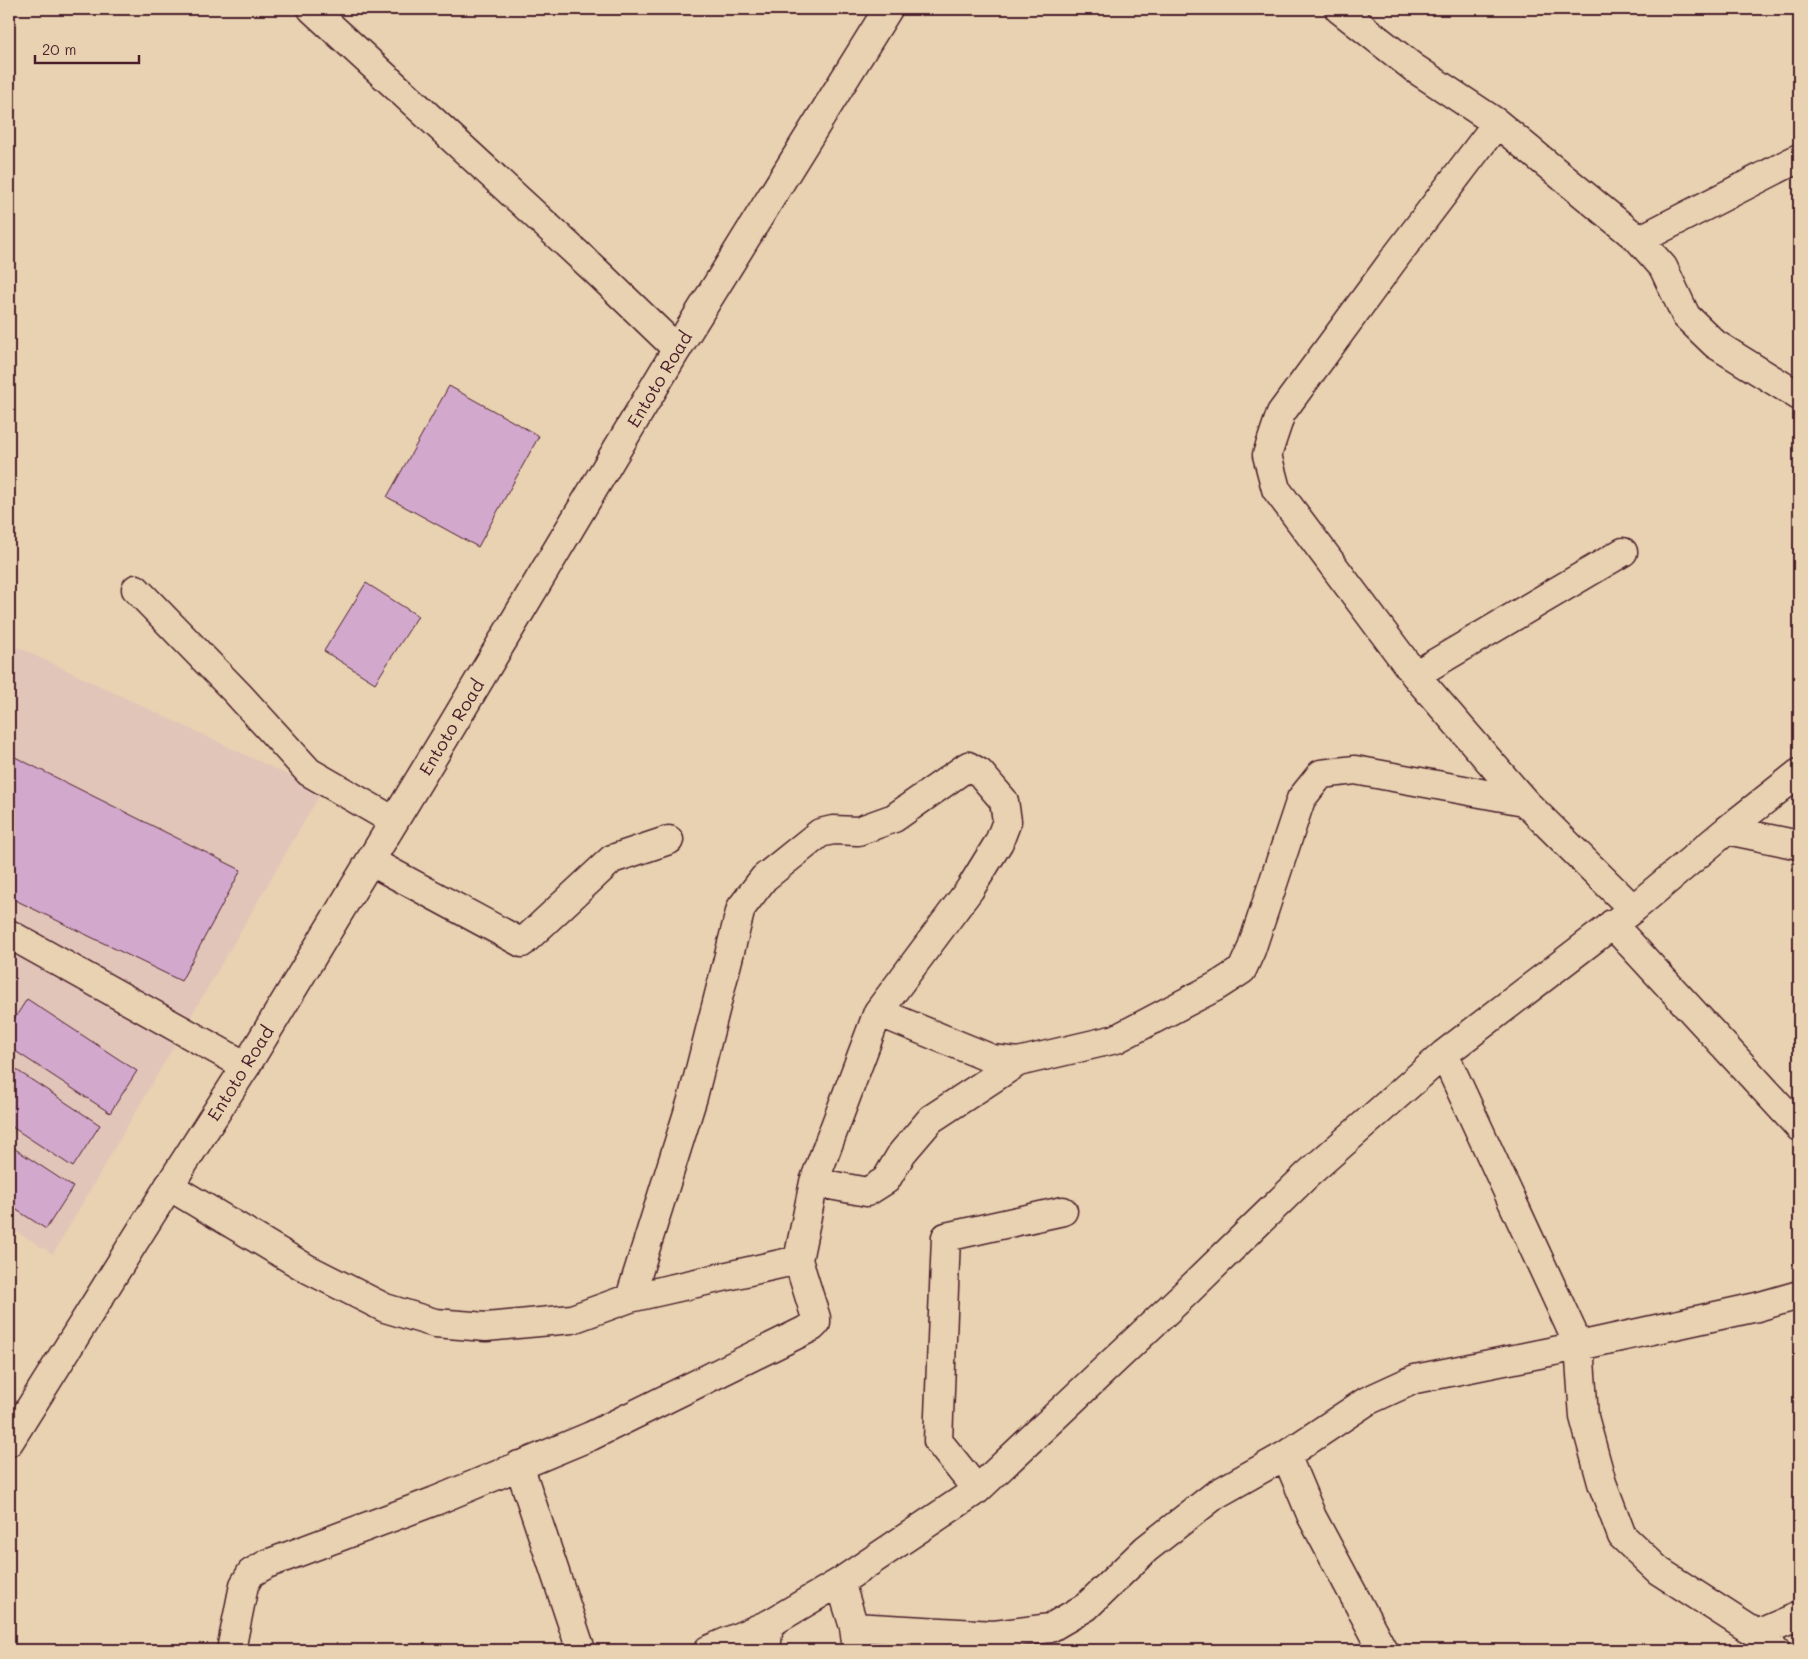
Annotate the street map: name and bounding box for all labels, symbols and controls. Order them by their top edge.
scale bar [35,32,139,64]
text: 20 m [42,39,76,59]
street label: Entoto Road [621,326,697,432]
street label: Entoto Road [413,674,489,780]
street label: Entoto Road [201,1021,279,1125]

